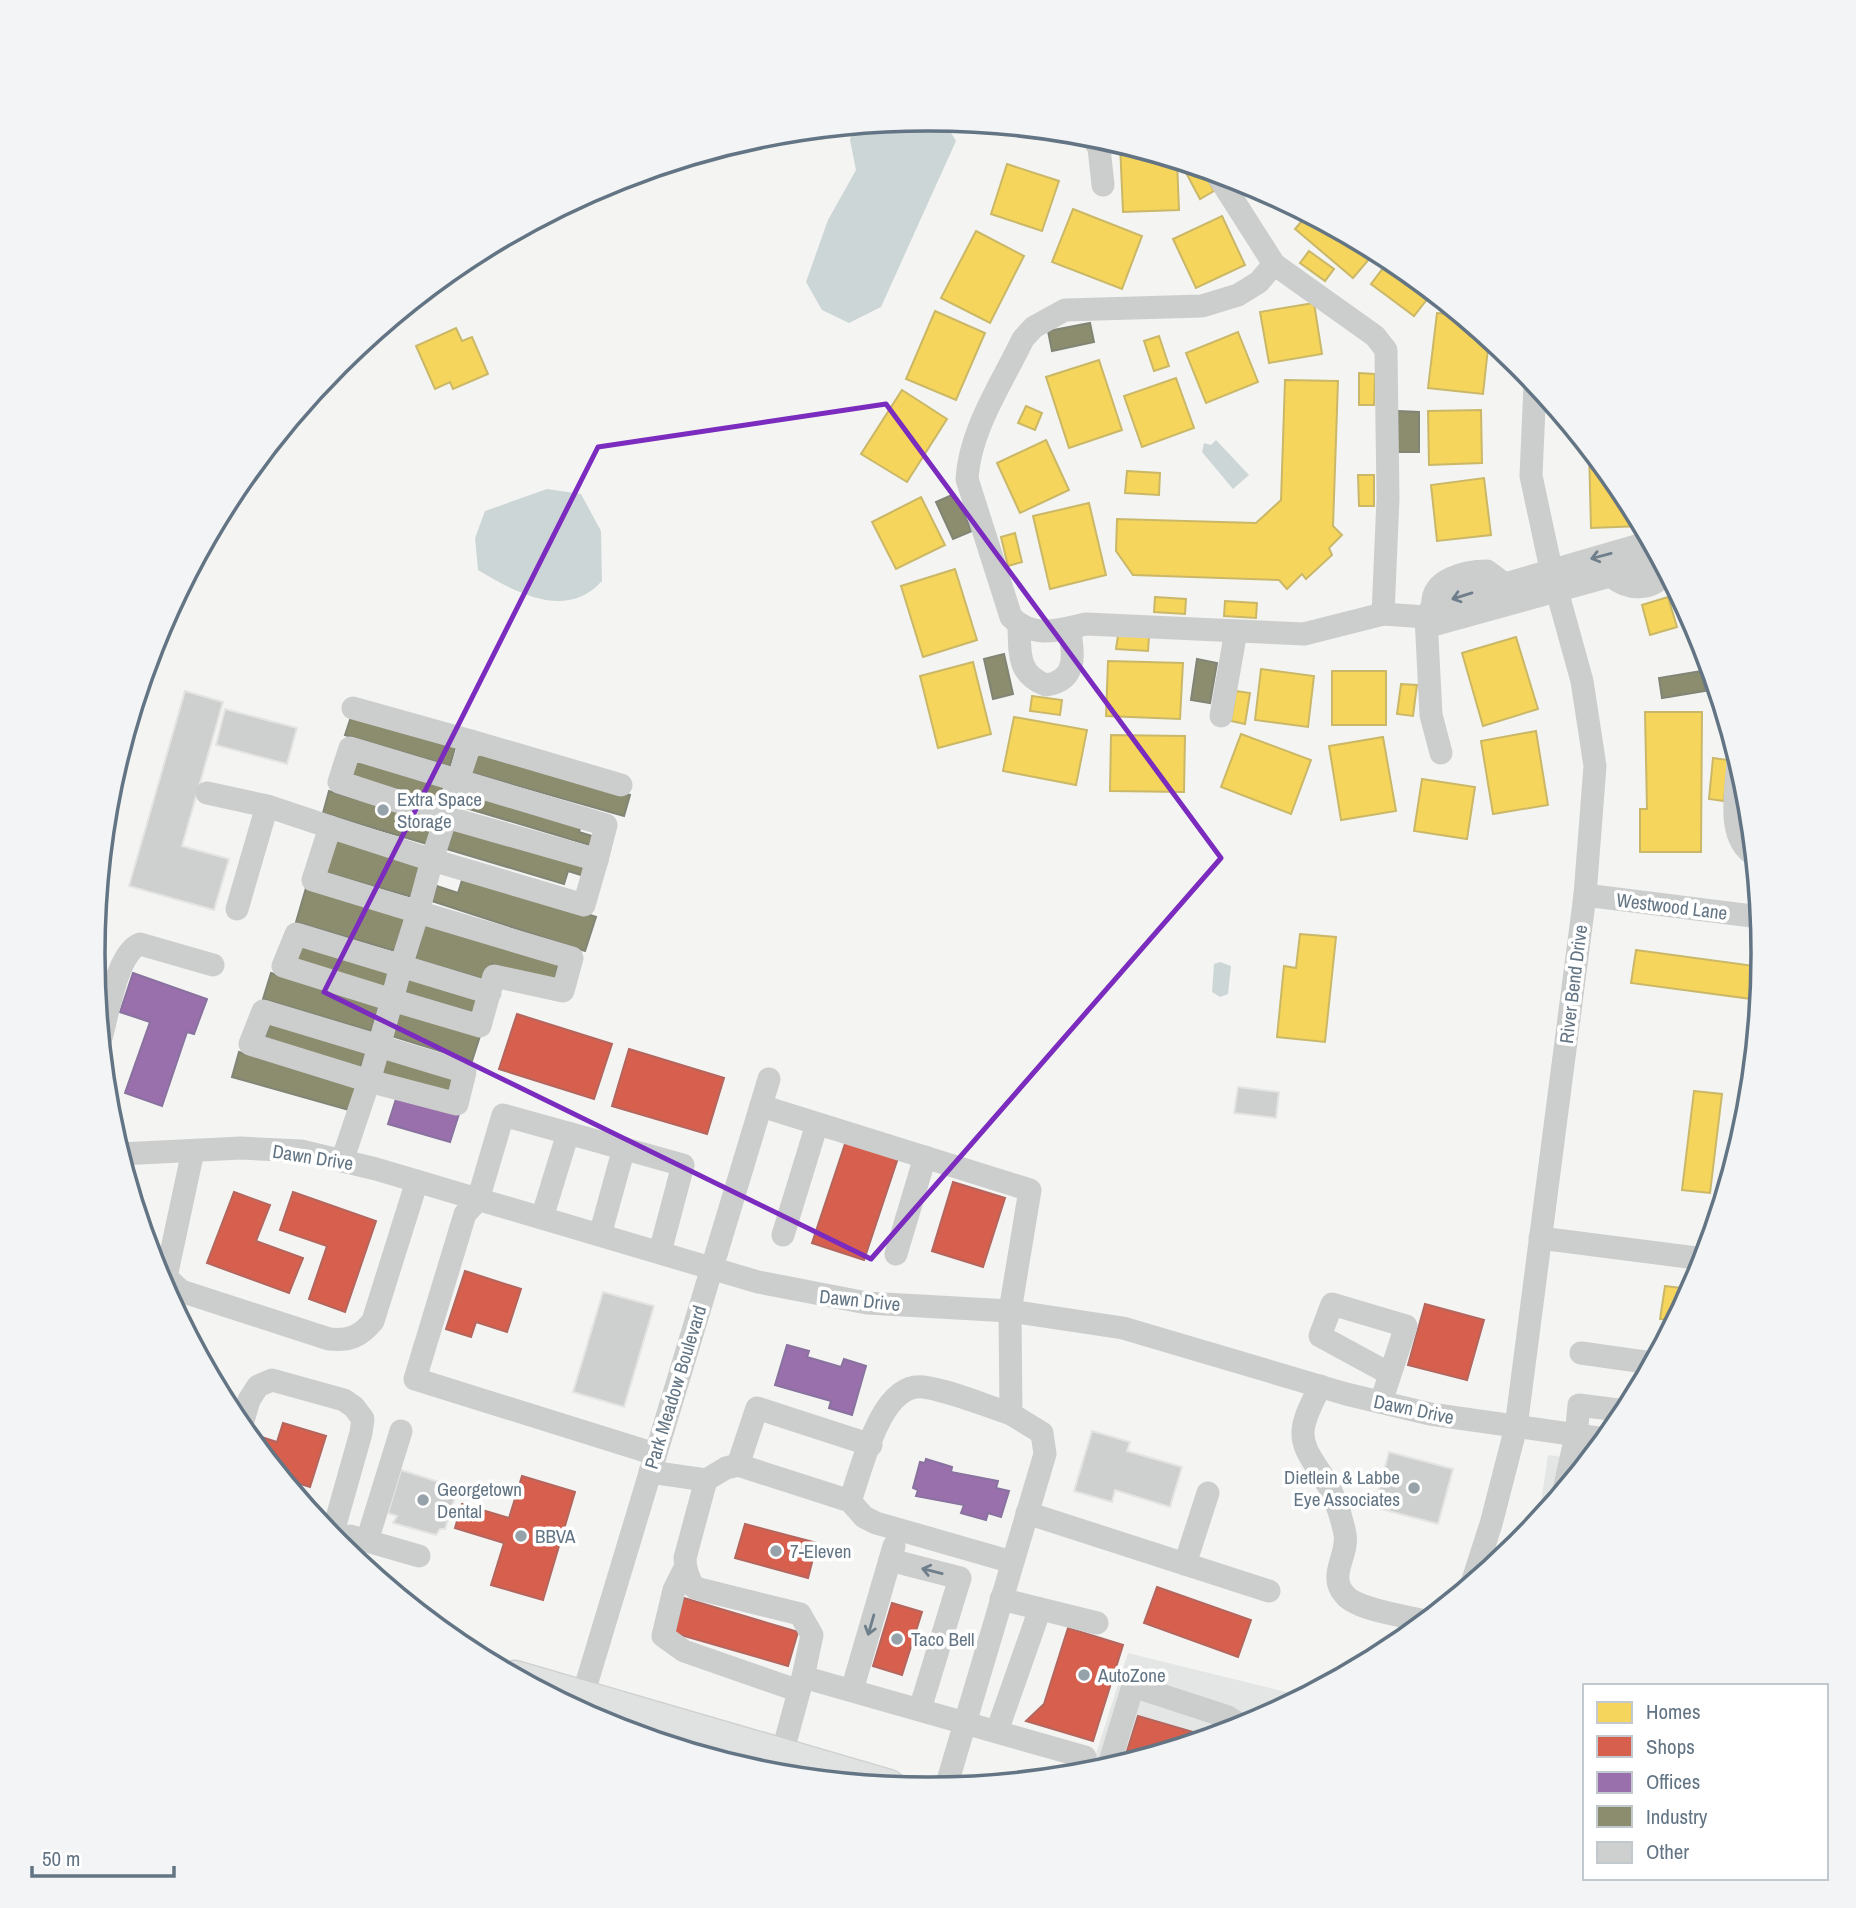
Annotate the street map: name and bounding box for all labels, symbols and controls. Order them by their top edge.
one-way arrow [1590,550,1612,563]
one-way arrow [1451,590,1473,603]
place label: Extra Space Storage [397,786,482,834]
marker: Extra Space Storage [375,802,391,818]
street label: Westwood Lane [1615,886,1729,926]
street label: River Bend Drive [1553,923,1593,1045]
street label: Dawn Drive [271,1138,355,1176]
street label: Dawn Drive [818,1283,902,1317]
street label: Park Meadow Boulevard [638,1302,712,1472]
street label: Dawn Drive [1371,1388,1457,1430]
place label: Dietlein & Labbe Eye Associates [1284,1464,1400,1512]
place label: Georgetown Dental [437,1476,522,1524]
marker: Dietlein & Labbe Eye Associates [1406,1480,1422,1496]
marker: Georgetown Dental [415,1492,431,1508]
place label: BBVA [535,1523,576,1549]
marker: BBVA [513,1528,529,1544]
place label: 7-Eleven [790,1538,851,1564]
marker: 7-Eleven [768,1543,784,1559]
one-way arrow [921,1564,943,1577]
one-way arrow [864,1613,877,1636]
place label: Taco Bell [911,1626,975,1652]
marker: Taco Bell [889,1631,905,1647]
place label: AutoZone [1097,1662,1166,1688]
marker: AutoZone [1076,1667,1092,1683]
legend [1583,1684,1828,1880]
text: Homes [1646,1697,1701,1726]
text: Shops [1646,1732,1695,1761]
text: Offices [1646,1767,1700,1796]
text: Industry [1646,1802,1708,1831]
scale bar [32,1834,173,1878]
text: Other [1646,1837,1689,1866]
text: 50 m [42,1844,80,1873]

